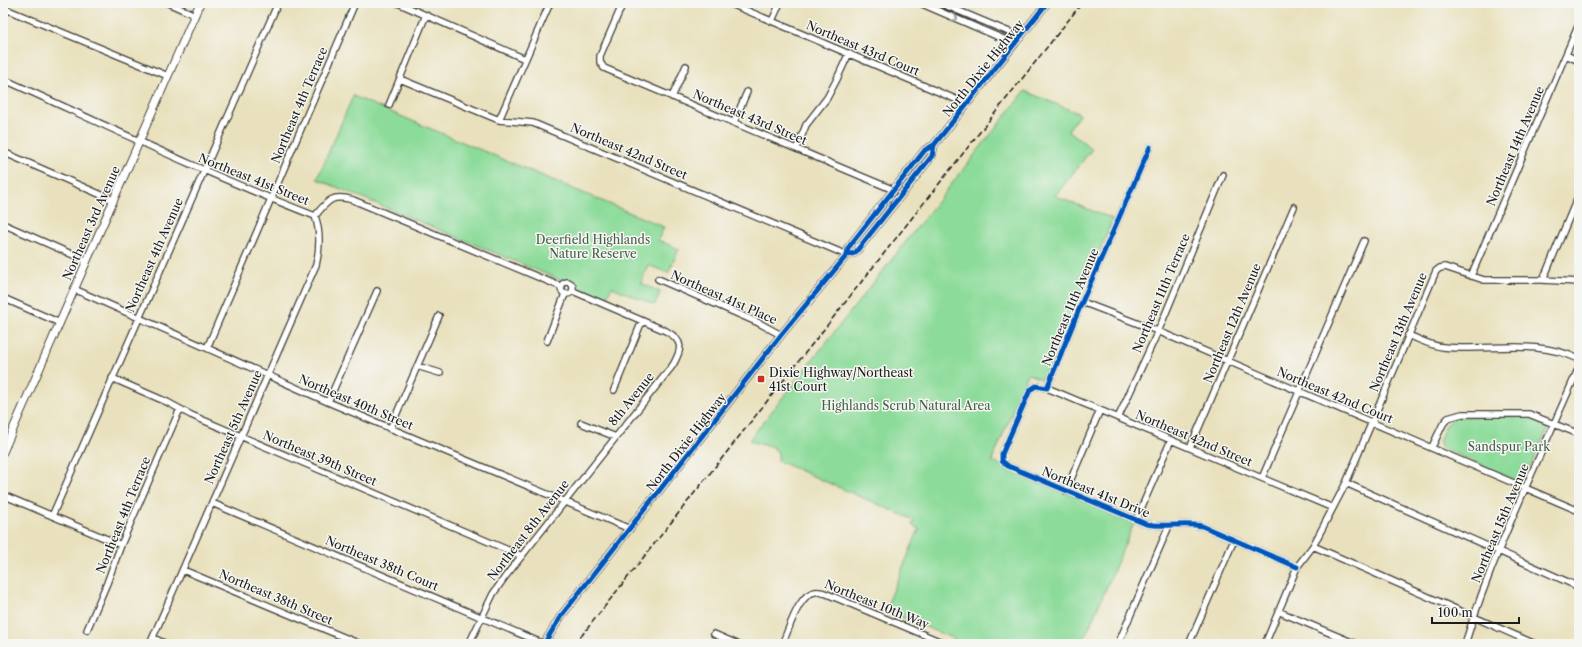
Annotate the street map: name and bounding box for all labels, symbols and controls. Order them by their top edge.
one-way arrow [952,14,959,22]
street label: North Dixie Highway [939,16,1027,120]
street label: Northeast 43rd Court [804,17,923,79]
street label: Northeast 4th Terrace [268,44,330,165]
street label: Northeast 14th Avenue [1483,84,1547,208]
street label: Northeast 43rd Street [691,86,810,148]
street label: Northeast 42nd Street [568,120,690,183]
street label: Northeast 41st Street [196,150,312,208]
street label: Northeast 3rd Avenue [59,163,123,283]
street label: Northeast 4th Avenue [122,195,186,314]
street label: Northeast 11th Terrace [1129,231,1193,355]
park label: Deerfield Highlands Nature Reserve [536,232,650,261]
street label: Northeast 11th Avenue [1038,246,1102,368]
street label: Northeast 12th Avenue [1200,261,1264,385]
street label: Northeast 41st Place [668,267,780,327]
street label: Northeast 13th Avenue [1366,270,1430,394]
street label: Northeast 42nd Court [1275,364,1396,427]
place label: Dixie Highway/Northeast 41st Court [769,365,914,394]
street label: Northeast 5th Avenue [201,367,265,486]
street label: 8th Avenue [605,369,657,429]
street label: Northeast 40th Street [296,371,416,433]
marker: Dixie Highway/Northeast 41st Court [756,374,766,384]
street label: North Dixie Highway [643,390,729,494]
park label: Highlands Scrub Natural Area [821,398,991,413]
street label: Northeast 42nd Street [1133,407,1255,470]
street label: Northeast 39th Street [261,427,380,489]
park label: Sandspur Park [1468,439,1551,454]
street label: Northeast 4th Terrace [93,454,153,576]
street label: Northeast 15th Avenue [1468,461,1532,585]
street label: Northeast 41st Drive [1040,463,1152,521]
street label: Northeast 8th Avenue [484,476,572,583]
street label: Northeast 38th Court [323,532,441,594]
street label: Northeast 38th Street [217,566,336,628]
street label: Northeast 10th Way [823,576,932,632]
scale bar [1432,599,1519,625]
text: 100 m [1438,605,1473,620]

